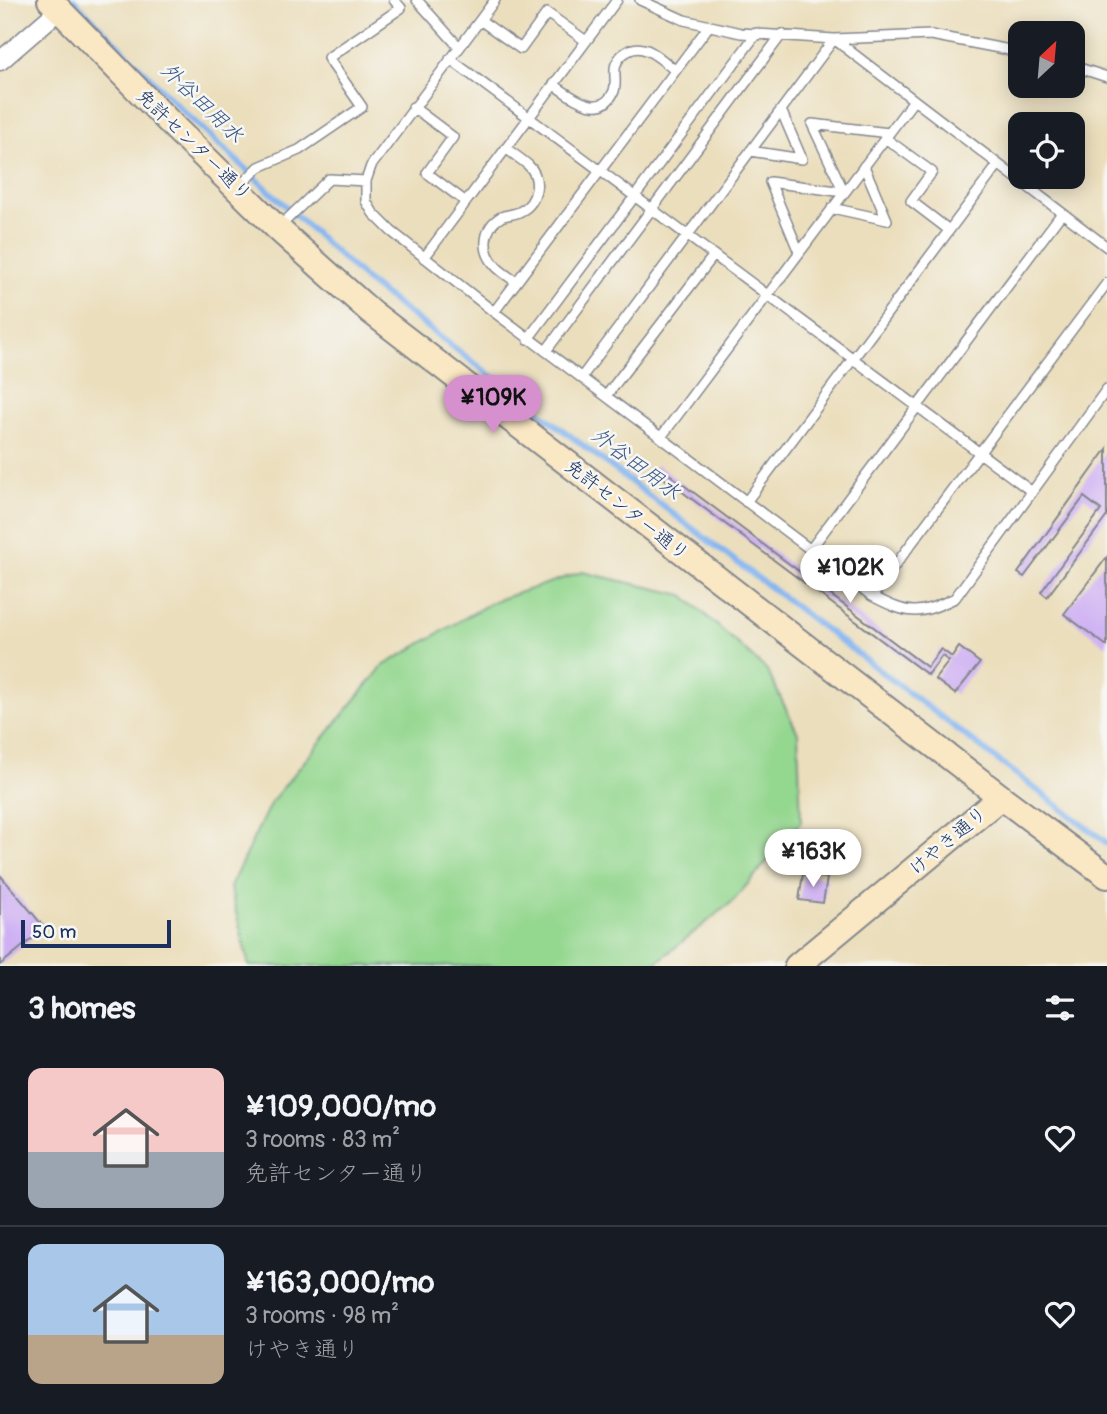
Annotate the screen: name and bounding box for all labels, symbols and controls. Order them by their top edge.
north arrow [1008,21,1085,98]
map controls [1008,21,1085,189]
water label: 外谷田用水 [155,57,249,149]
street label: 免許センター通り [131,84,257,206]
button: locate [1008,112,1085,189]
pin: ¥109K [444,376,542,435]
text: ¥109K [460,383,526,412]
water label: 外谷田用水 [586,422,686,506]
street label: 免許センター通り [560,454,694,566]
pin: ¥102K [801,546,899,605]
text: ¥102K [816,553,884,582]
street label: けやき通り [904,801,992,881]
pin: ¥163K [764,830,862,889]
text: ¥163K [780,837,846,866]
scale bar [21,917,172,949]
text: 50 m [32,920,76,944]
icon: filters [1041,989,1079,1027]
text: 3 homes [28,990,135,1027]
text: ¥109,000/mo [245,1088,436,1125]
icon: home [84,1096,168,1180]
icon: heart [1041,1119,1079,1157]
text: 3 rooms · 83 m² [245,1125,400,1154]
text: 免許センター通り [245,1159,428,1188]
text: ¥163,000/mo [245,1264,434,1301]
icon: home [84,1272,168,1356]
icon: heart [1041,1295,1079,1333]
text: 3 rooms · 98 m² [245,1301,399,1330]
text: けやき通り [245,1335,360,1364]

